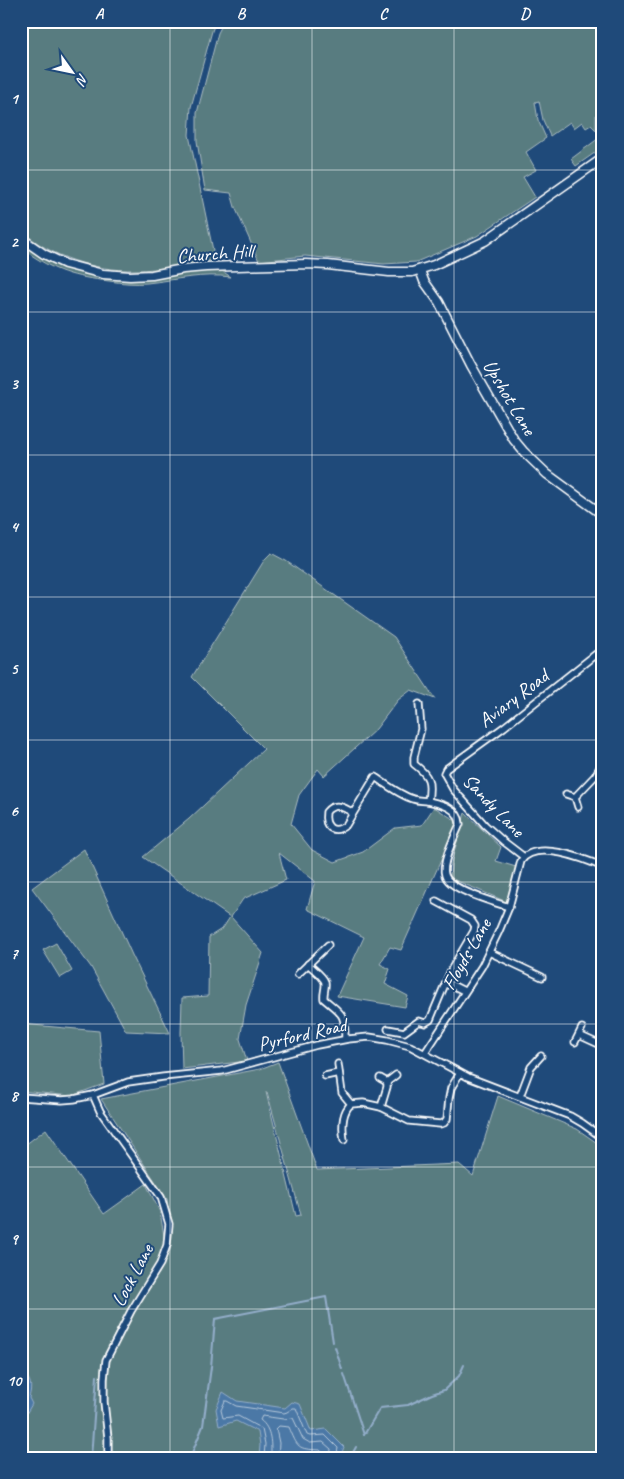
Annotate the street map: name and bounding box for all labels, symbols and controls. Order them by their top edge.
text: A [95,4,105,24]
text: B [237,4,247,24]
text: C [379,4,389,24]
text: D [520,4,531,24]
north arrow [48,48,98,98]
text: N [72,71,92,89]
text: 1 [10,89,19,109]
text: 2 [10,232,19,252]
street label: Church Hill [176,238,258,269]
street label: Upshot Lane [477,355,543,441]
text: 3 [10,374,19,394]
text: 4 [10,517,19,537]
text: 5 [11,659,20,679]
street label: Aviary Road [473,662,556,733]
street label: Sandy Lane [457,768,531,843]
text: 6 [10,801,19,821]
street label: Floyds Lane [436,913,498,994]
text: 7 [10,944,19,964]
street label: Pyrford Road [256,1012,352,1057]
text: 8 [10,1086,19,1106]
text: 9 [10,1229,19,1249]
street label: Lock Lane [106,1239,160,1311]
text: 10 [7,1371,23,1391]

